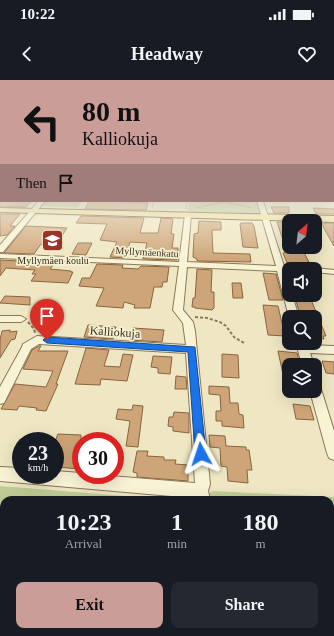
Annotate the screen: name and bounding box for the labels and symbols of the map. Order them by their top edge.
north arrow [282,214,322,254]
school or university icon: Myllymäen koulu [40,227,66,253]
street label: Myllymäenkatu [115,245,179,259]
place label: Myllymäen koulu [17,255,89,266]
pin [30,299,64,340]
street label: Kalliokuja [89,323,141,341]
speed limit sign: 30 [72,432,124,484]
position arrow [180,433,222,475]

